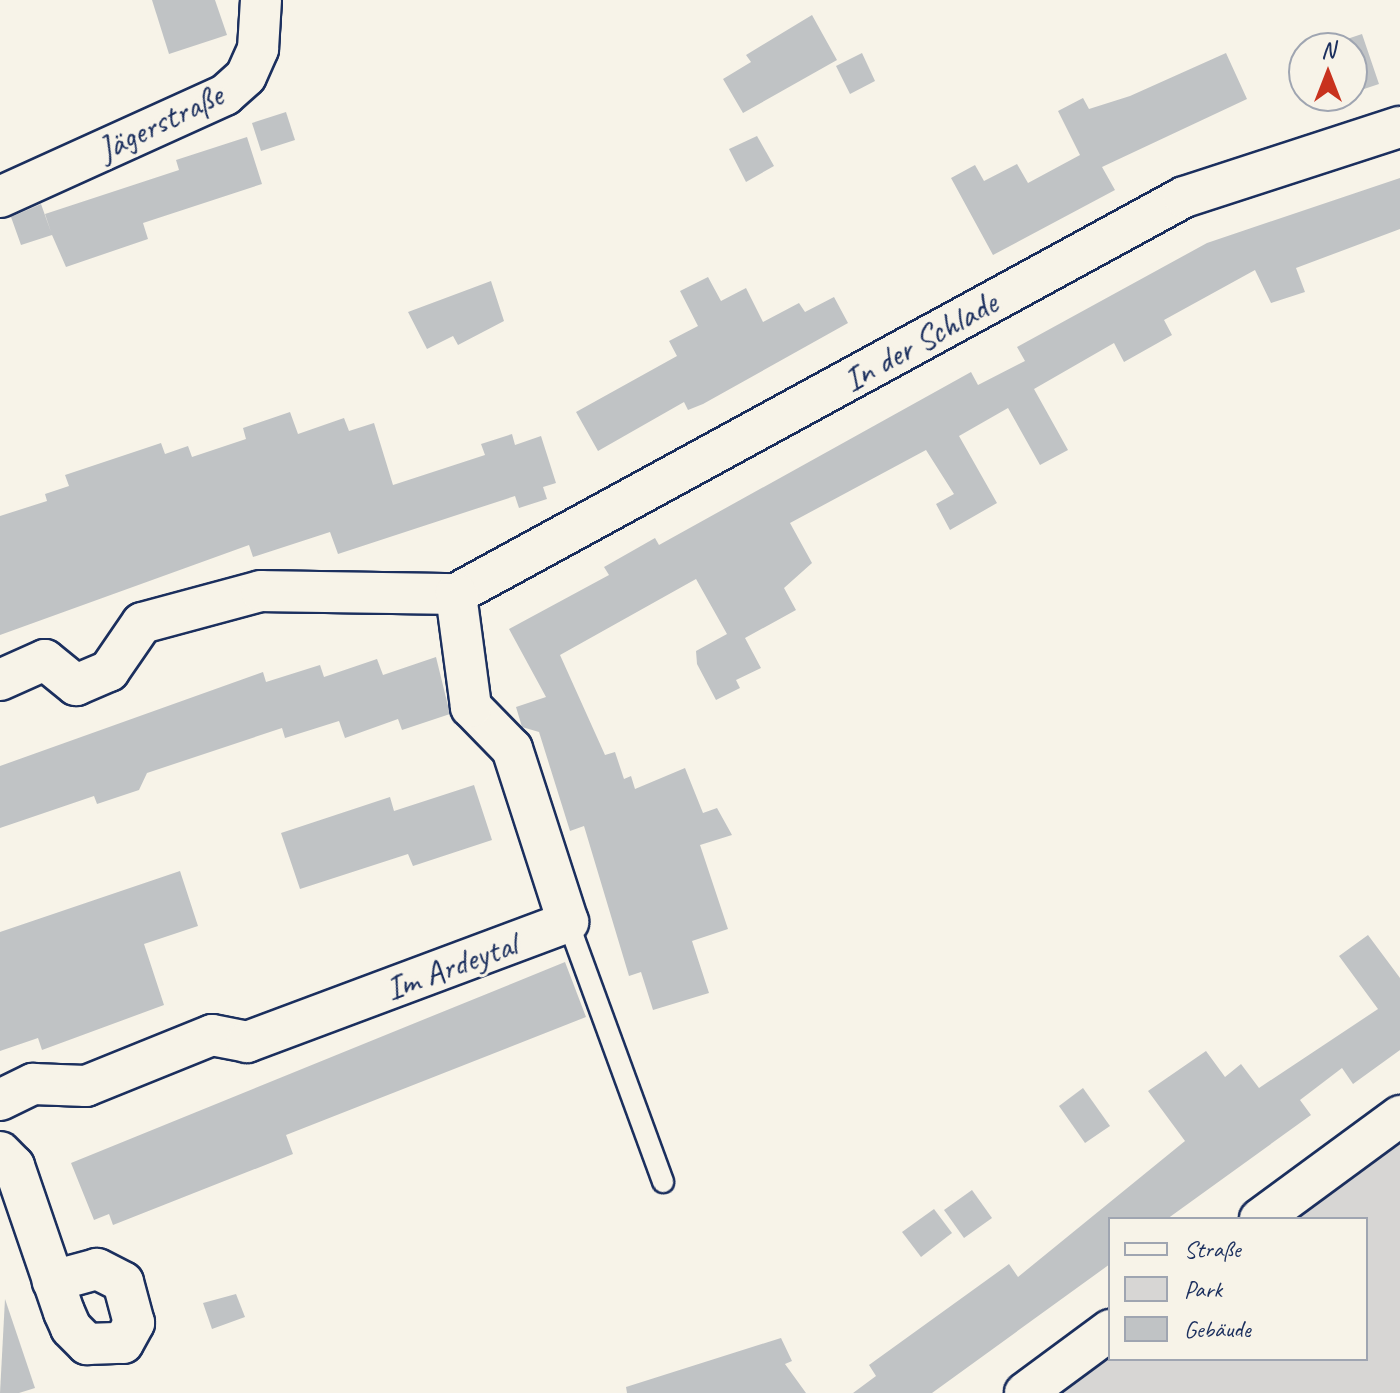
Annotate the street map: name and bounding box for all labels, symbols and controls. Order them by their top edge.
north arrow [1288,32,1368,112]
text: N [1321,36,1335,64]
street label: Jägerstraße [91,74,229,170]
street label: In der Schlade [836,282,1004,400]
street label: Im Ardeytal [380,923,522,1009]
legend [1108,1217,1368,1361]
text: Straße [1184,1234,1241,1264]
text: Park [1184,1274,1222,1304]
text: Gebäude [1184,1314,1251,1344]

